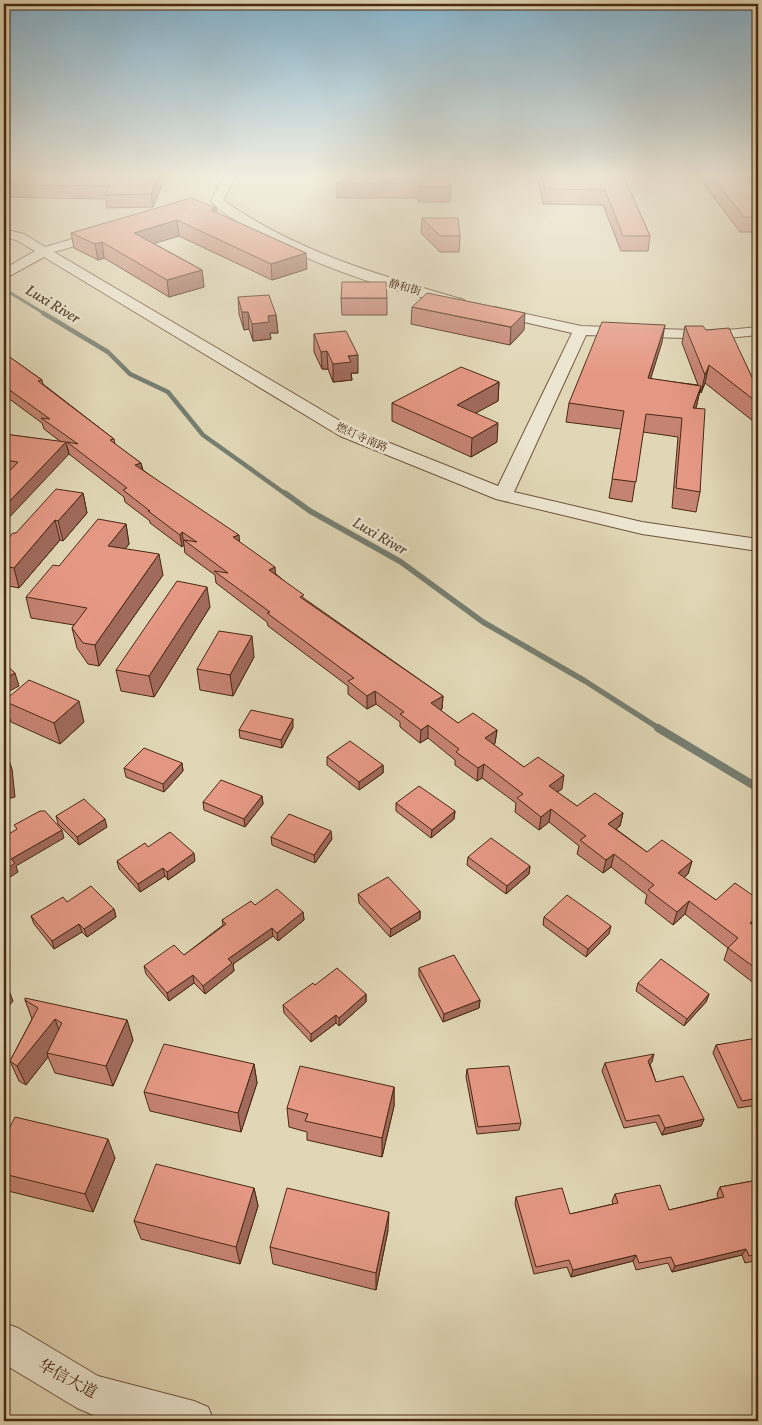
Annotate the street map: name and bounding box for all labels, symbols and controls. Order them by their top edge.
street label: 静和街 [387,277,423,300]
water label: Luxi River [21,281,84,330]
street label: 燃灯寺南路 [333,420,390,456]
water label: Luxi River [348,513,411,562]
street label: 华信大道 [34,1355,100,1405]

